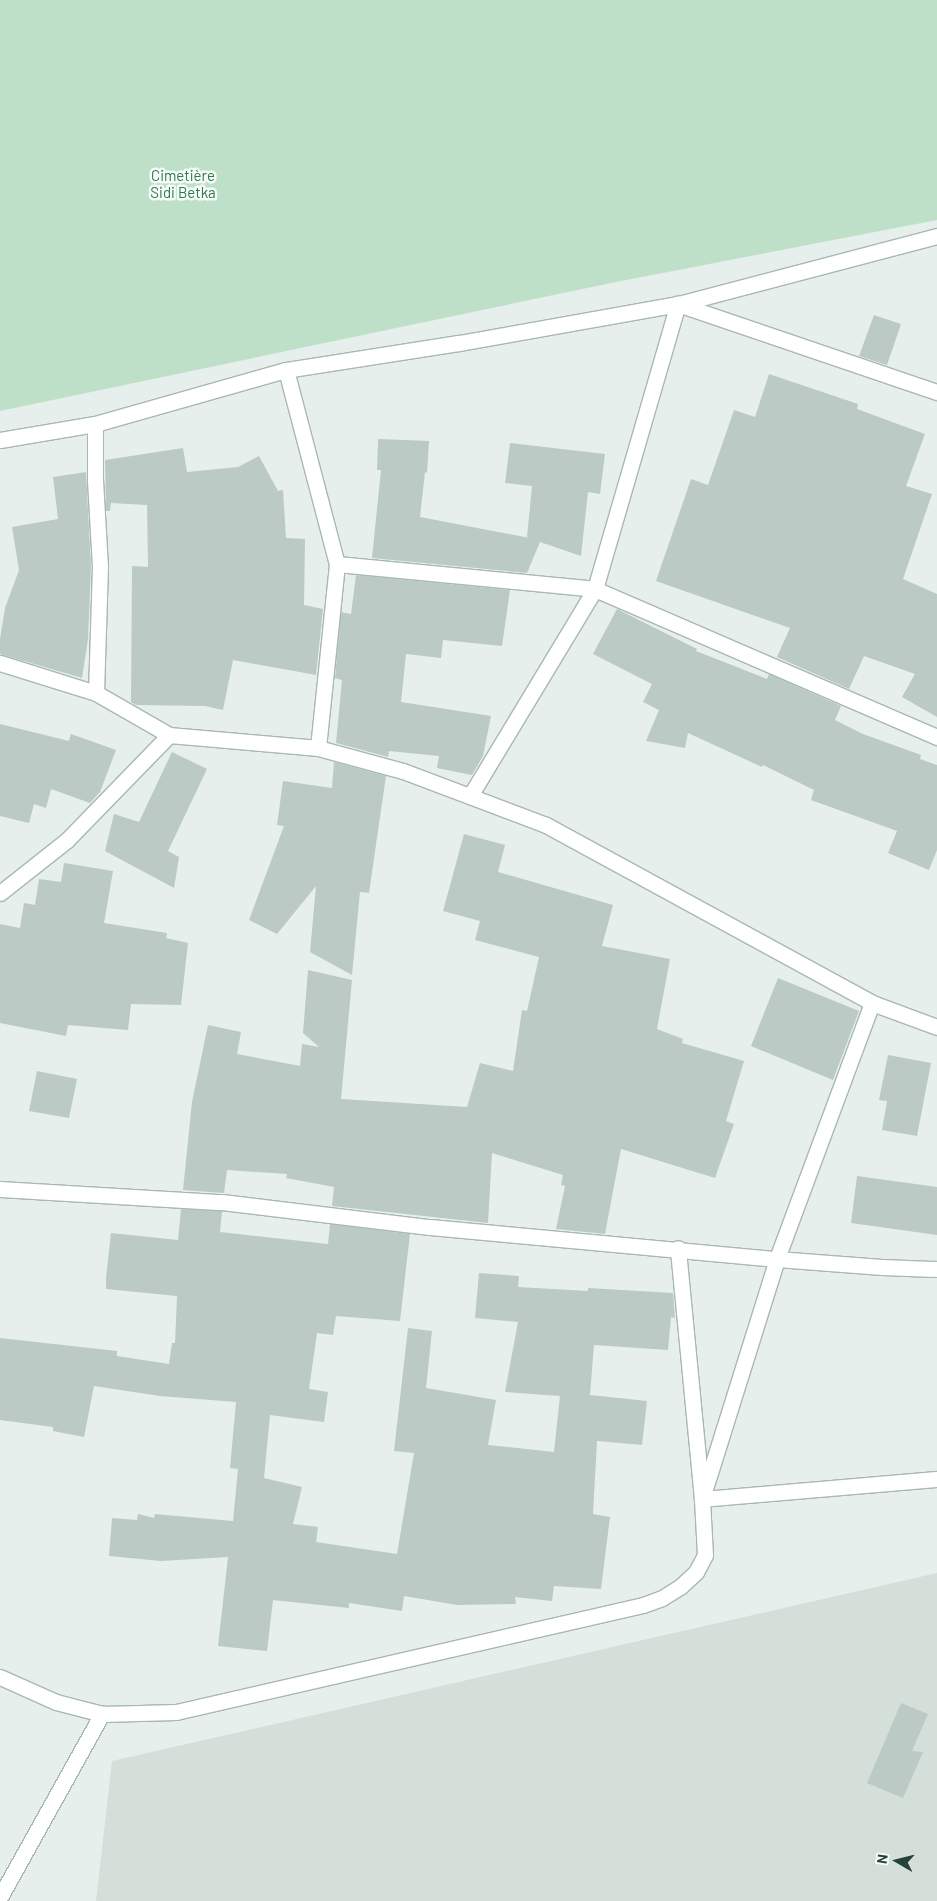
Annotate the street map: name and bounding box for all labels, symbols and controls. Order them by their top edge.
park label: Cimetière Sidi Betka [150,166,216,201]
north arrow [872,1836,922,1886]
text: N [873,1853,891,1865]

